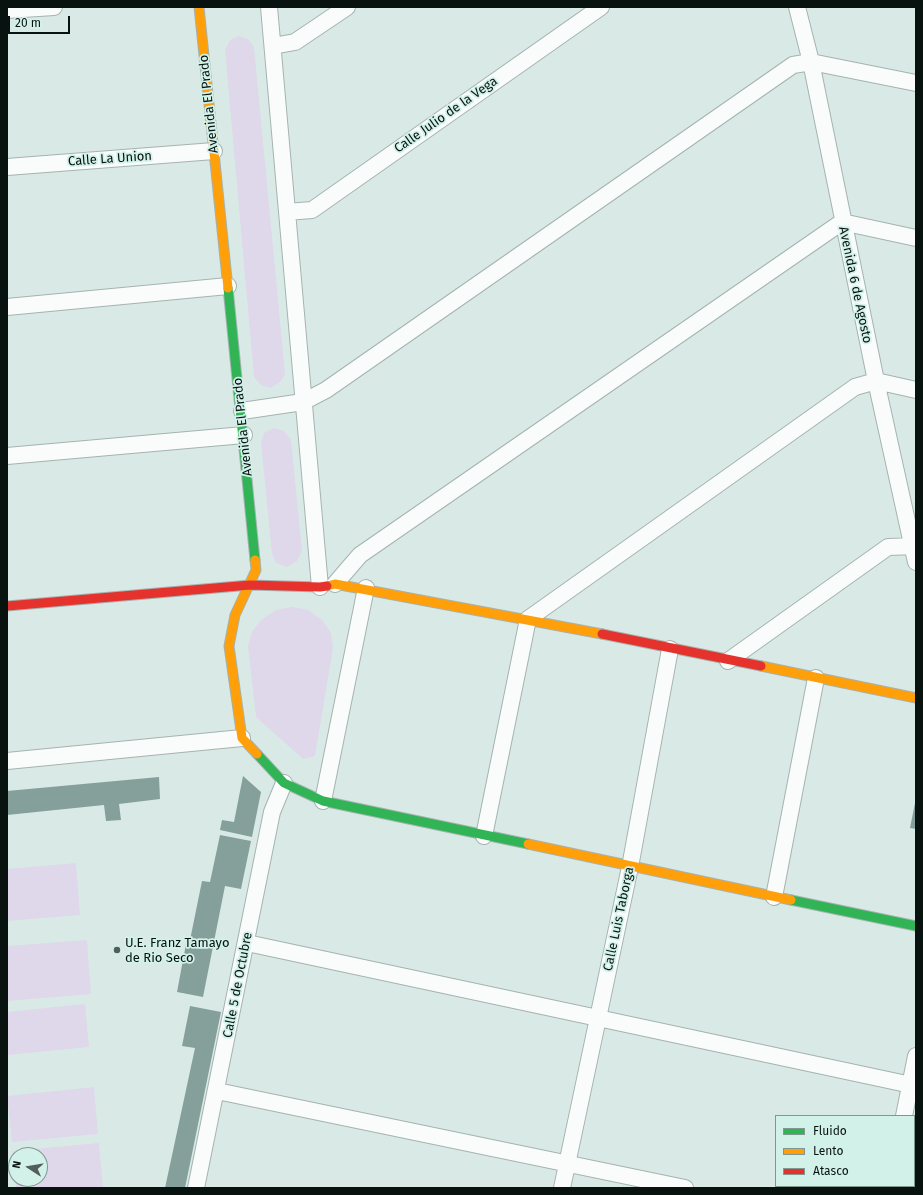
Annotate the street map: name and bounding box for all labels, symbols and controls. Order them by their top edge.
scale bar [10,8,72,34]
text: 20 m [15,16,41,30]
street label: Avenida El Prado [196,54,222,154]
street label: Calle Julio de la Vega [391,74,501,156]
street label: Calle La Union [67,148,153,170]
street label: Avenida 6 de Agosto [835,225,875,345]
street label: Avenida El Prado [230,377,256,477]
street label: Calle Luis Taborga [600,866,638,972]
street label: Calle 5 de Octubre [220,931,256,1039]
place label: U.E. Franz Tamayo de Rio Seco [125,935,230,966]
marker: U.E. Franz Tamayo de Rio Seco [112,945,122,955]
legend [775,1115,915,1187]
text: Fluido [813,1124,847,1138]
text: Lento [813,1144,843,1158]
north arrow [8,1147,48,1187]
text: N [10,1160,24,1170]
text: Atasco [813,1164,849,1178]

